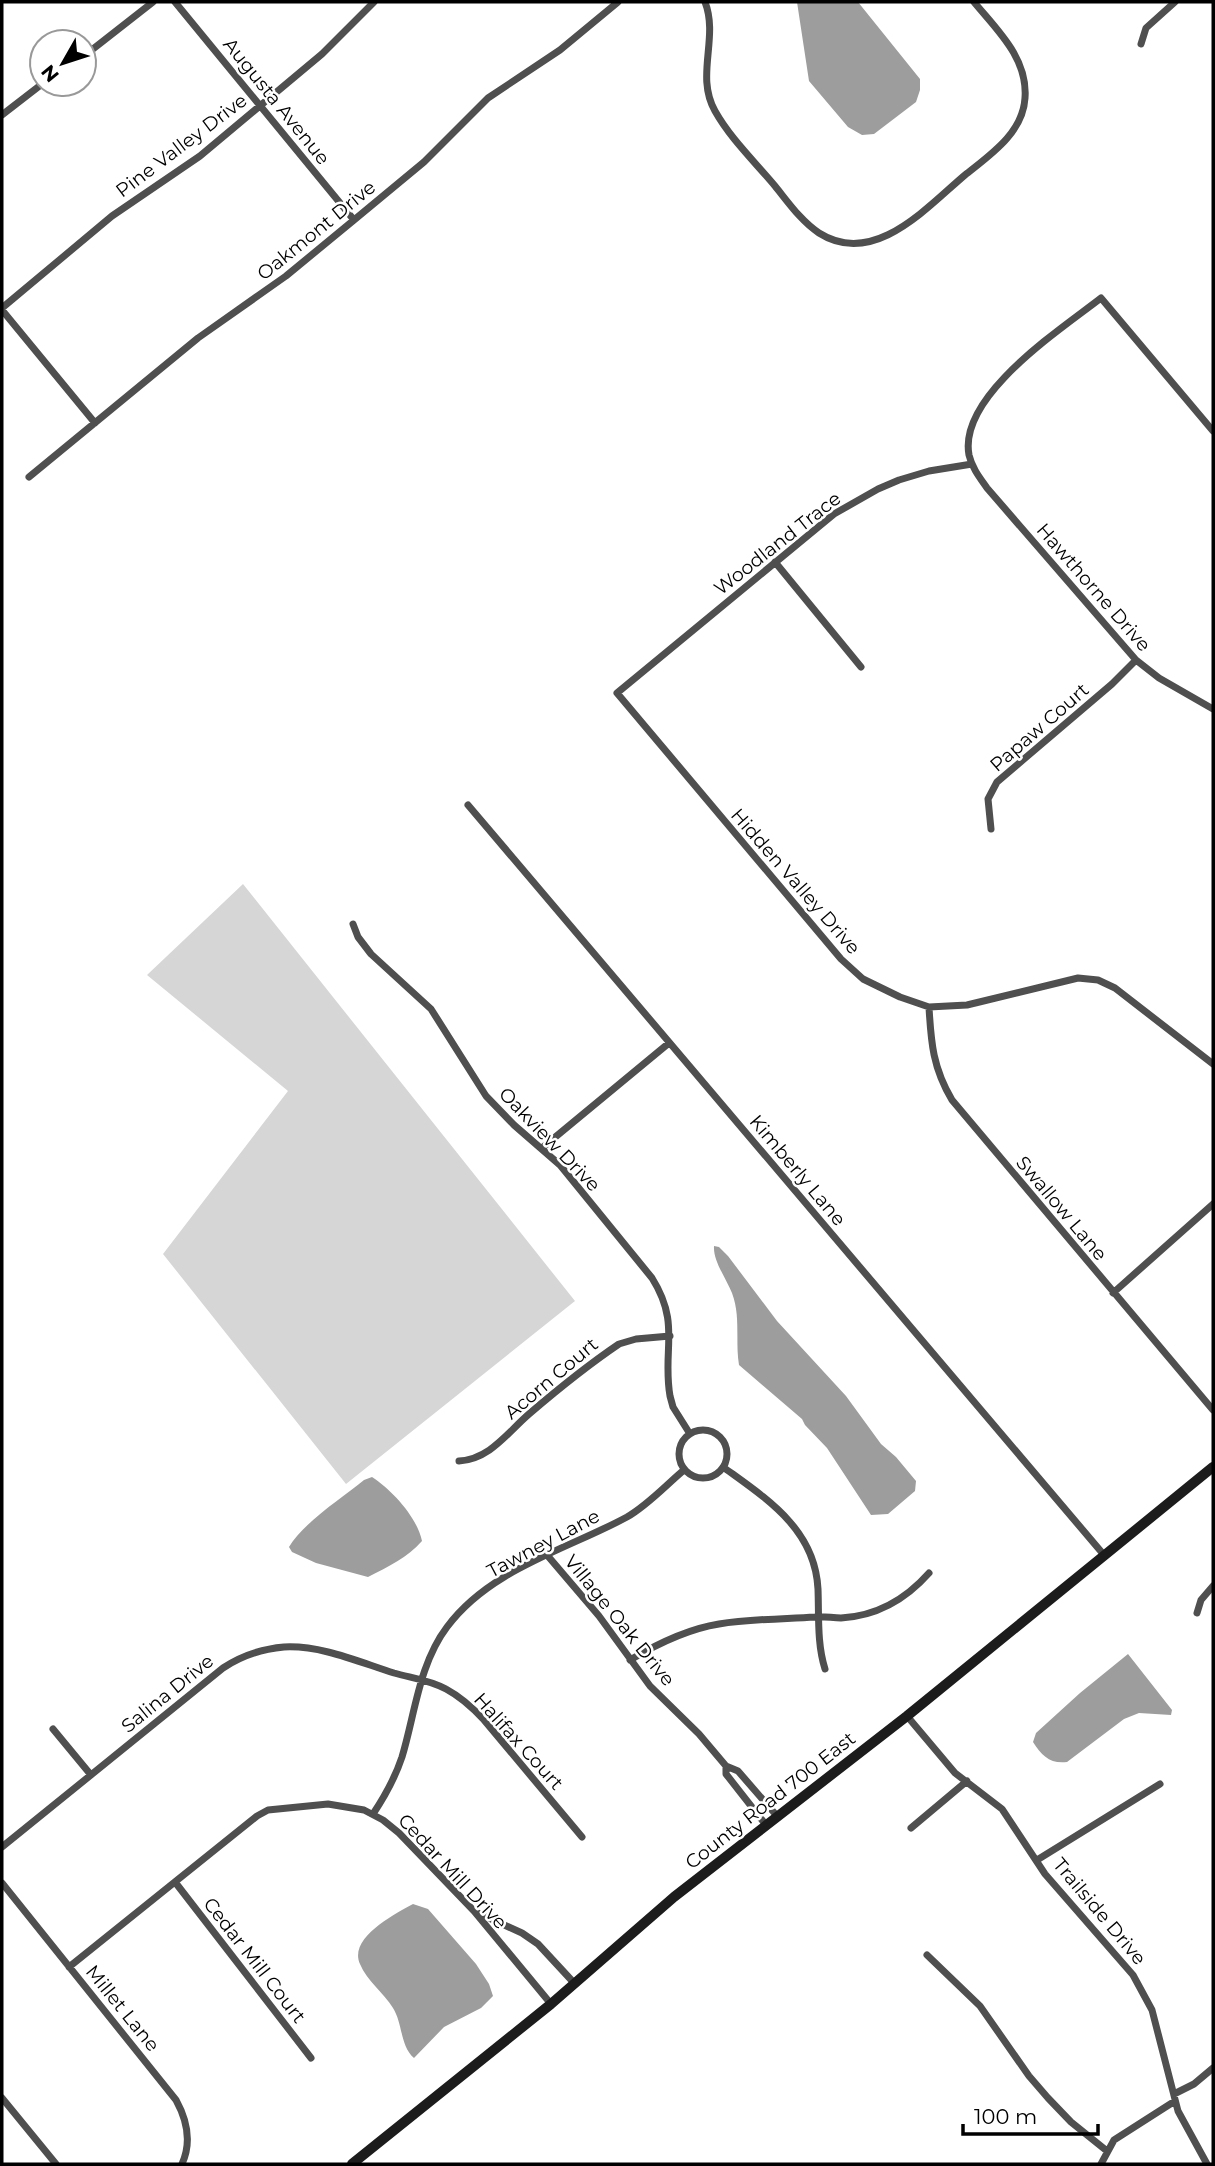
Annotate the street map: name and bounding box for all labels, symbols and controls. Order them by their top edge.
north arrow [28,28,98,98]
street label: Augusta Avenue [218,33,335,169]
text: N [36,60,64,87]
street label: Pine Valley Drive [111,89,251,202]
street label: Oakmont Drive [252,176,380,285]
street label: Woodland Trace [709,487,845,600]
street label: Hawthorne Drive [1032,519,1156,656]
street label: Papaw Court [985,678,1094,777]
street label: Hidden Valley Drive [726,804,865,959]
street label: Oakview Drive [494,1082,605,1196]
street label: Kimberly Lane [745,1110,851,1230]
street label: Swallow Lane [1011,1151,1112,1265]
street label: Acorn Court [500,1333,603,1424]
street label: Tawney Lane [483,1504,604,1583]
street label: Village Oak Drive [560,1550,680,1691]
street label: Salina Drive [117,1649,218,1738]
street label: Halifax Court [469,1688,568,1795]
street label: County Road 700 East [681,1727,860,1874]
street label: Cedar Mill Drive [393,1809,512,1934]
street label: Trailside Drive [1048,1853,1151,1969]
street label: Cedar Mill Court [198,1893,311,2028]
street label: Millet Lane [81,1961,164,2056]
scale bar [963,2092,1098,2136]
text: 100 m [974,2104,1037,2129]

